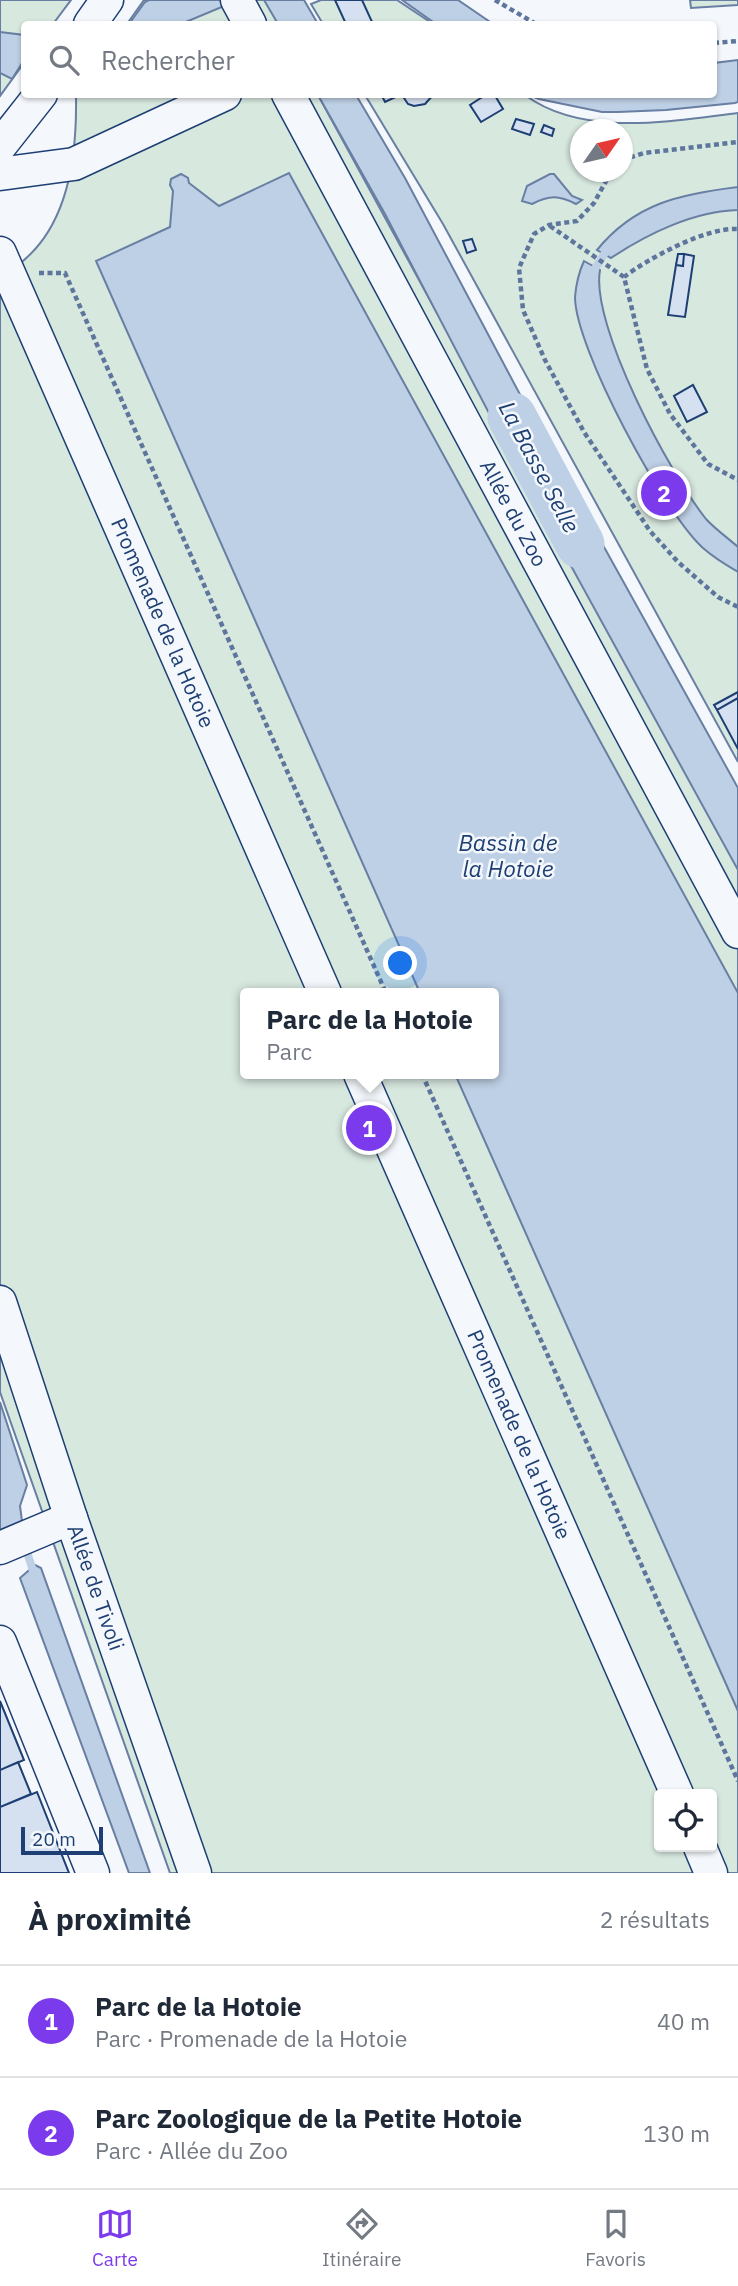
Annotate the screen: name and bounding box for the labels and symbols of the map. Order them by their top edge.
north arrow [570,119,633,182]
water label: La Basse Selle [493,396,587,538]
street label: Allée du Zoo [474,454,554,571]
pin: 2 [641,467,687,519]
street label: Promenade de la Hotoie [105,513,222,732]
water label: Bassin de la Hotoie [459,827,558,883]
your location [383,946,417,980]
pin: 1 [346,1102,392,1154]
street label: Promenade de la Hotoie [461,1325,578,1544]
street label: Allée de Tivoli [61,1520,131,1654]
scale bar [21,1824,103,1856]

